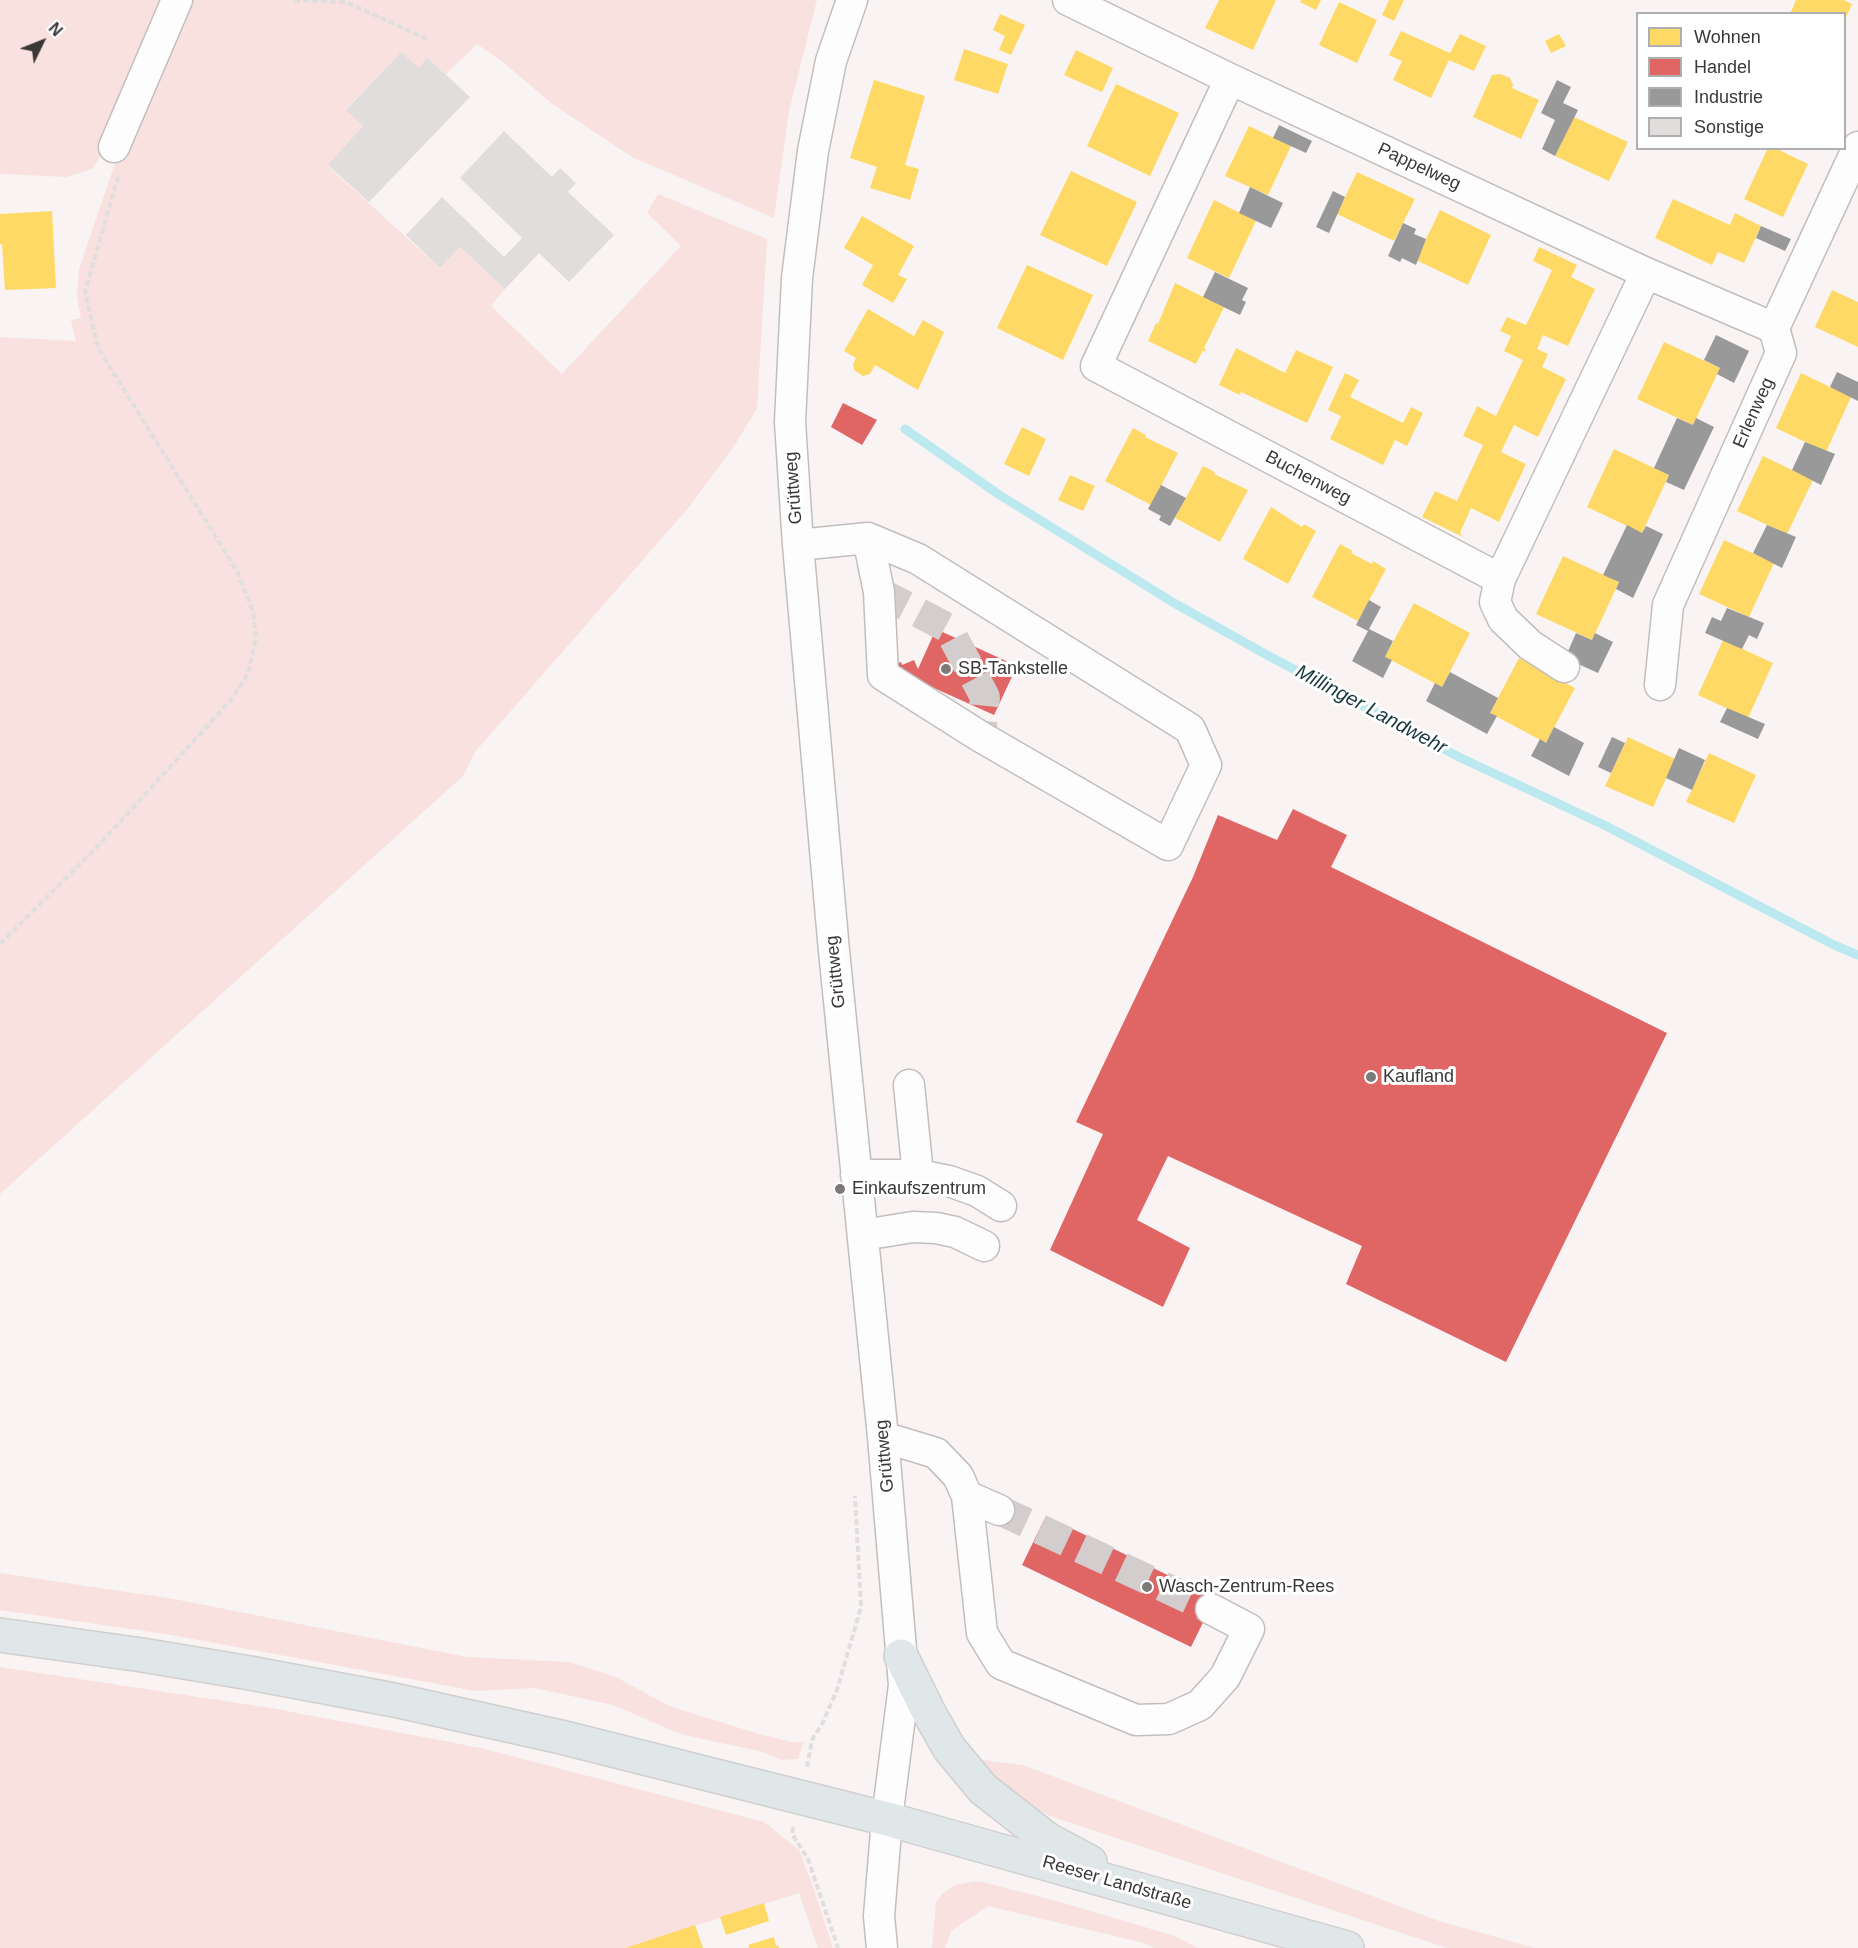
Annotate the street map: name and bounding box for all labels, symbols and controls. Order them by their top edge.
north arrow [12,12,72,72]
legend [1636,12,1846,150]
text: N [45,19,66,39]
text: Wohnen [1694,27,1761,47]
text: Handel [1694,57,1751,77]
text: Industrie [1694,87,1763,107]
text: Sonstige [1694,117,1764,137]
street label: Pappelweg [1374,138,1464,196]
street label: Erlenweg [1729,374,1779,452]
street label: Buchenweg [1261,446,1355,510]
street label: Grüttweg [781,451,807,525]
place label: SB-Tankstelle [958,658,1068,680]
water label: Millinger Landwehr [1291,660,1451,760]
marker: SB-Tankstelle [939,662,953,676]
street label: Grüttweg [821,935,851,1009]
place label: Kaufland [1383,1066,1454,1088]
marker: Kaufland [1364,1070,1378,1084]
place label: Einkaufszentrum [852,1178,986,1200]
marker: Einkaufszentrum [833,1182,847,1196]
street label: Grüttweg [871,1419,899,1493]
place label: Wasch-Zentrum-Rees [1159,1576,1334,1598]
marker: Wasch-Zentrum-Rees [1140,1580,1154,1594]
street label: Reeser Landstraße [1040,1851,1194,1915]

